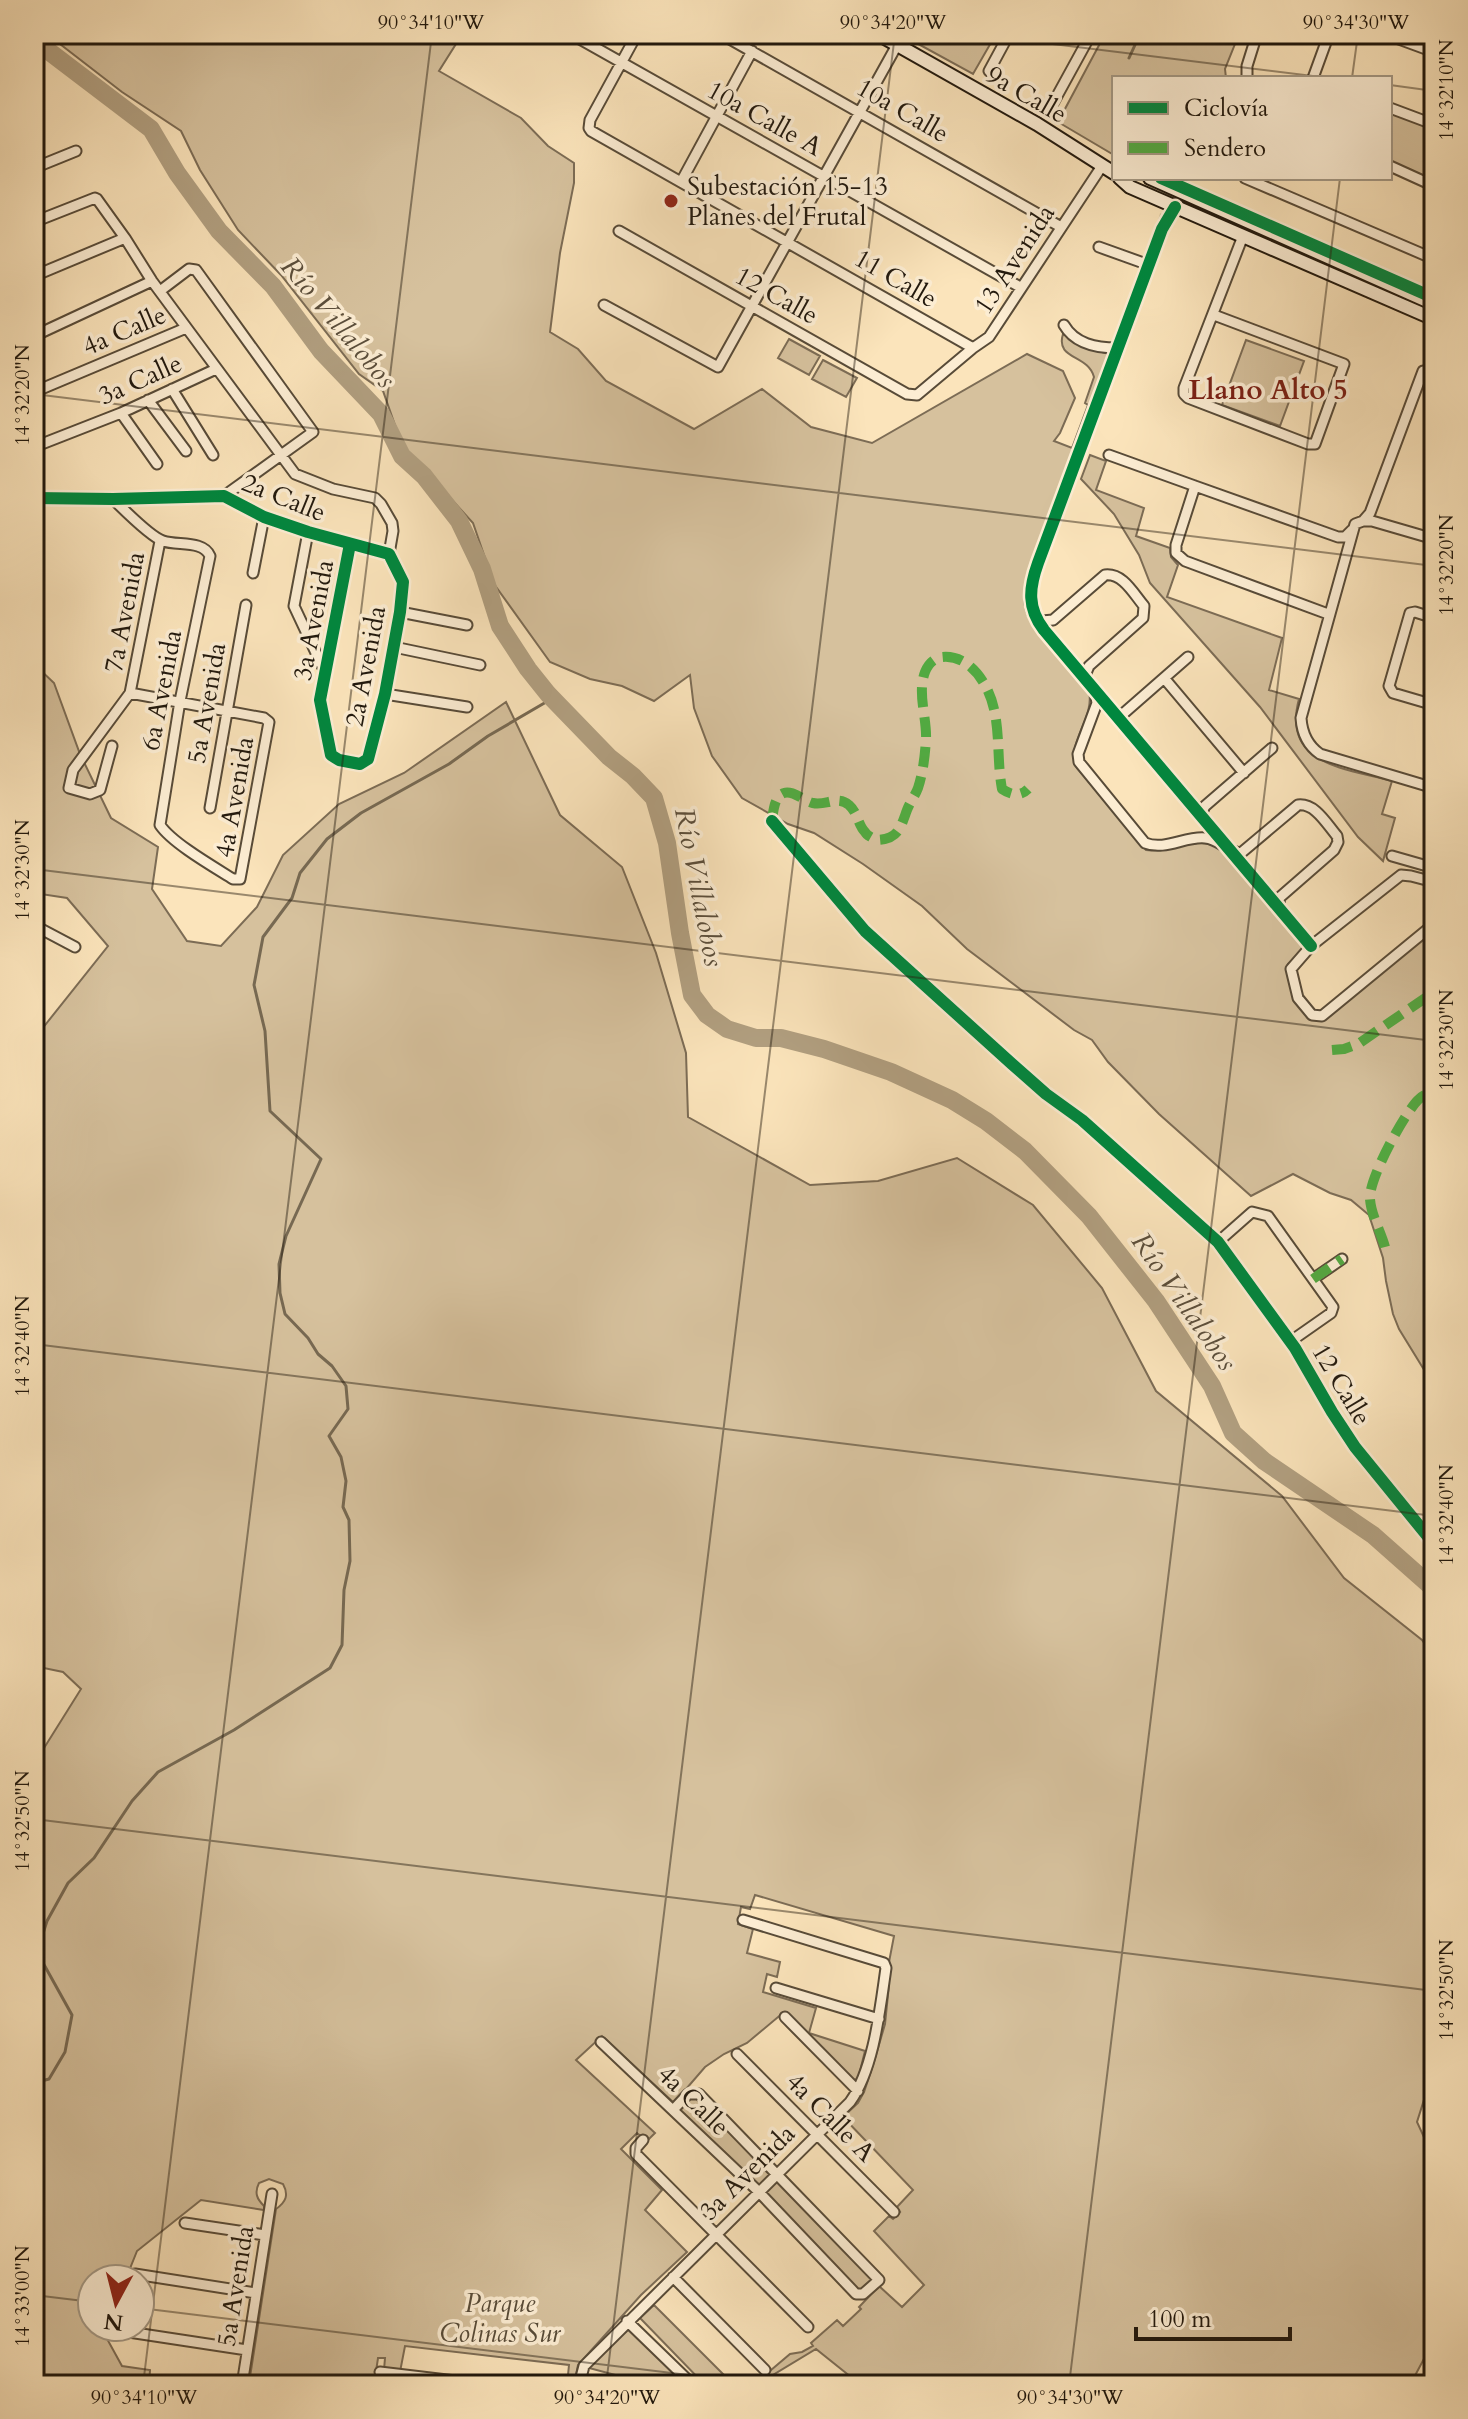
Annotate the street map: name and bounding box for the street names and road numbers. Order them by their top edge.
street label: 9a Calle [980,57,1073,132]
street label: 10a Calle [850,70,955,151]
street label: 10a Calle A [701,72,829,165]
street label: 13 Avenida [966,198,1063,321]
street label: 11 Calle [848,241,943,316]
street label: 12 Calle [729,258,825,333]
street label: 4a Calle [77,297,171,364]
street label: 3a Calle [93,346,187,413]
street label: 2a Calle [237,465,331,530]
street label: 7a Avenida [96,549,153,675]
street label: 3a Avenida [285,557,342,683]
street label: 2a Avenida [337,603,394,729]
street label: 6a Avenida [133,627,190,753]
street label: 5a Avenida [179,640,234,766]
street label: 4a Avenida [207,734,262,860]
street label: 12 Calle [1303,1337,1380,1432]
street label: 4a Calle [650,2057,737,2143]
street label: 4a Calle A [778,2065,883,2170]
street label: 3a Avenida [692,2117,803,2228]
street label: 5a Avenida [209,2223,262,2349]

